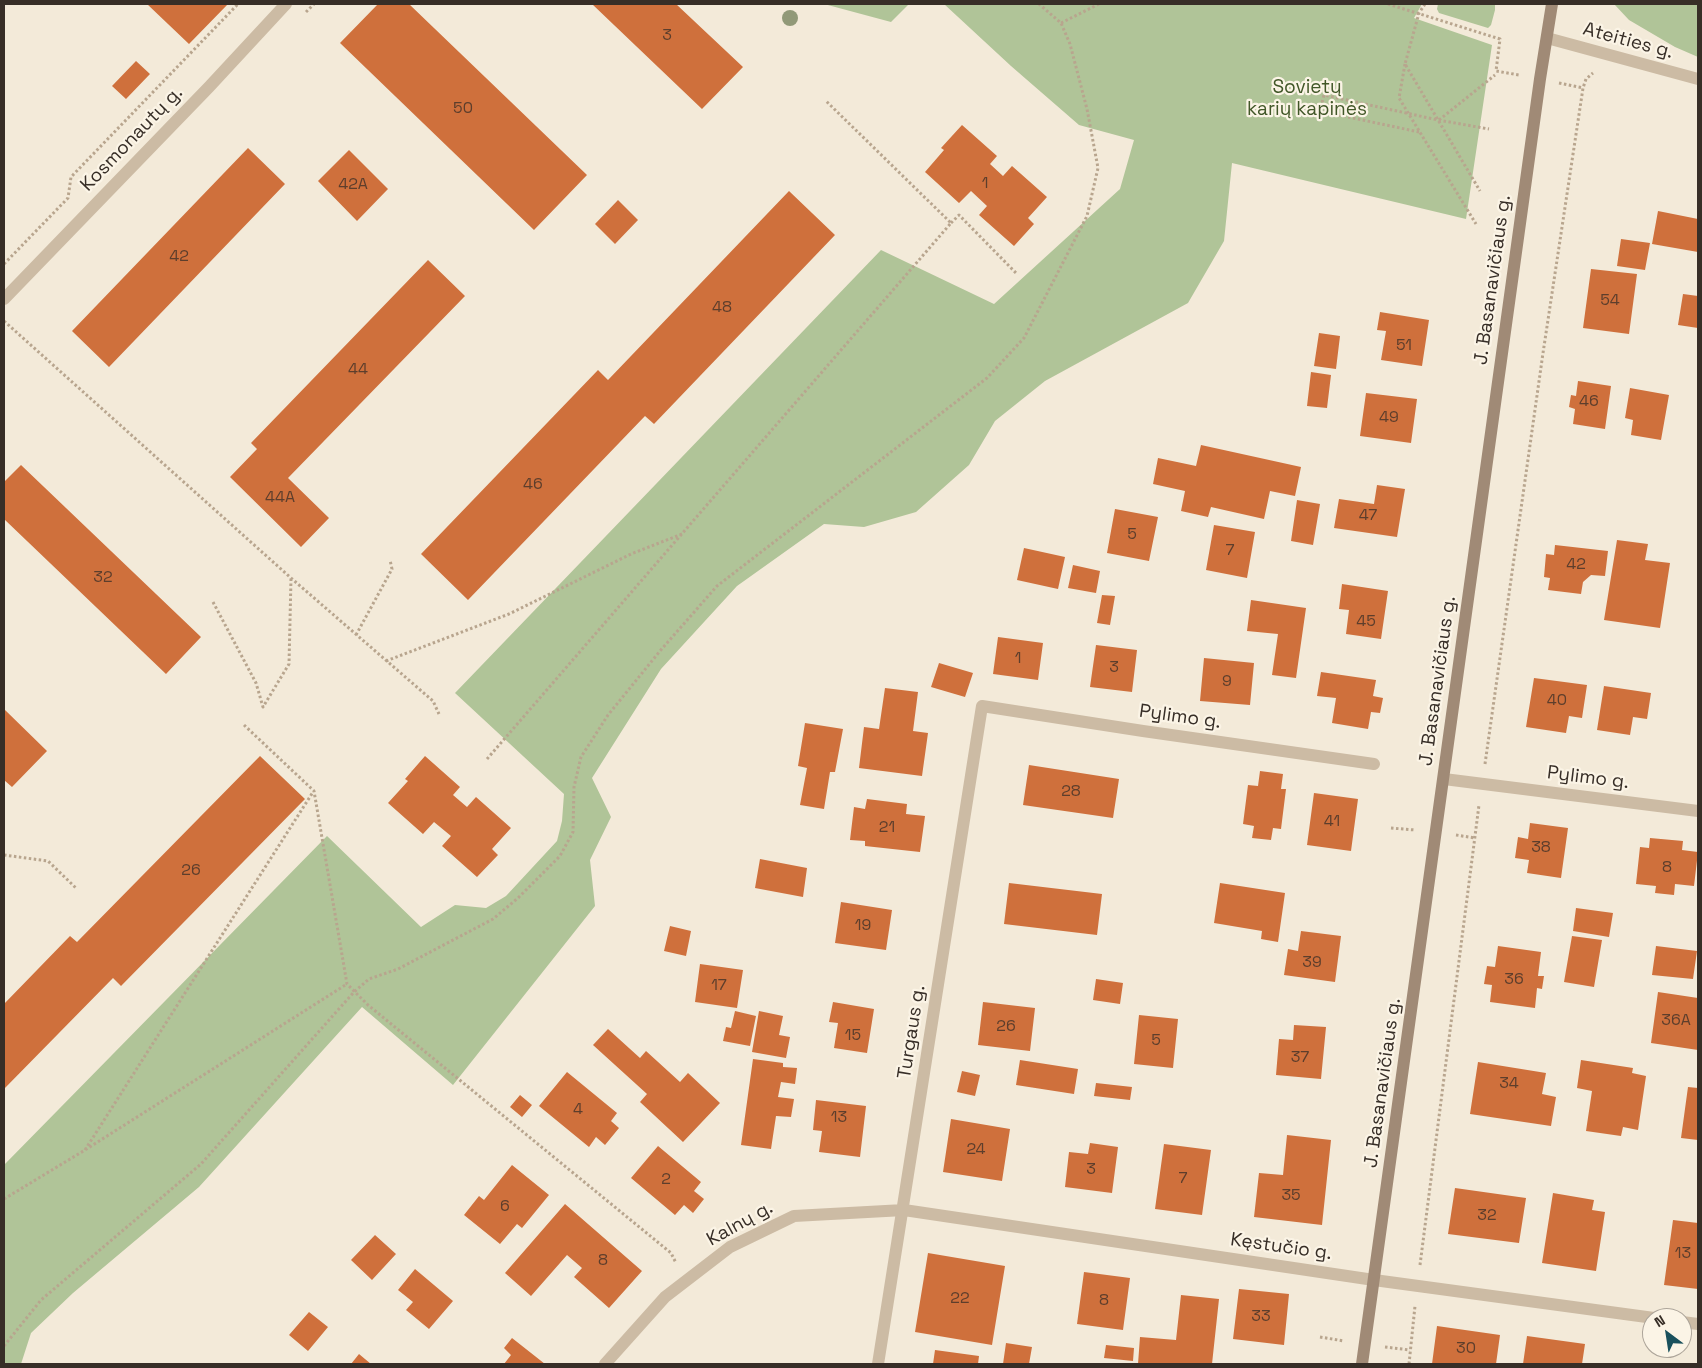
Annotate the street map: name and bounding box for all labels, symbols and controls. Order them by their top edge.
street label: Ateities g. [1580,18,1676,64]
house number: 3 [662,26,672,46]
park label: Sovietų karių kapinės [1247,77,1367,121]
street label: Kosmonautų g. [76,82,188,196]
house number: 50 [453,99,473,119]
house number: 1 [982,174,988,194]
house number: 42A [338,175,368,195]
street label: J. Basanavičiaus g. [1470,194,1516,366]
house number: 42 [169,247,189,267]
house number: 54 [1600,291,1620,311]
house number: 48 [712,298,732,318]
house number: 51 [1396,336,1412,356]
house number: 44 [348,360,368,380]
house number: 46 [1579,392,1599,412]
house number: 49 [1379,408,1399,428]
house number: 46 [523,475,543,495]
house number: 44A [265,488,295,508]
house number: 47 [1359,506,1377,526]
house number: 5 [1127,525,1137,545]
house number: 7 [1225,541,1235,561]
house number: 42 [1566,555,1586,575]
house number: 32 [93,568,113,588]
street label: J. Basanavičiaus g. [1415,595,1461,767]
house number: 45 [1356,612,1376,632]
house number: 1 [1015,649,1021,669]
house number: 3 [1109,658,1119,678]
house number: 9 [1222,672,1232,692]
house number: 40 [1547,691,1567,711]
street label: Pylimo g. [1138,700,1222,734]
street label: Pylimo g. [1546,762,1630,794]
house number: 28 [1061,782,1081,802]
house number: 41 [1324,812,1340,832]
house number: 21 [879,818,895,838]
house number: 38 [1531,838,1551,858]
house number: 8 [1662,858,1672,878]
house number: 26 [181,861,201,881]
house number: 19 [855,916,871,936]
house number: 39 [1302,953,1322,973]
house number: 36 [1504,970,1524,990]
house number: 17 [711,976,727,996]
street label: Turgaus g. [893,984,931,1080]
street label: J. Basanavičiaus g. [1360,997,1406,1169]
house number: 36A [1661,1011,1691,1031]
house number: 26 [996,1017,1016,1037]
house number: 15 [845,1026,861,1046]
house number: 5 [1151,1031,1161,1051]
house number: 37 [1291,1048,1309,1068]
house number: 34 [1499,1074,1519,1094]
house number: 4 [573,1100,583,1120]
house number: 13 [831,1108,847,1128]
house number: 24 [966,1140,986,1160]
house number: 3 [1086,1160,1096,1180]
house number: 7 [1178,1169,1188,1189]
house number: 2 [661,1170,671,1190]
house number: 35 [1281,1186,1301,1206]
house number: 6 [500,1197,510,1217]
street label: Kalnų g. [703,1197,777,1251]
house number: 32 [1477,1206,1497,1226]
street label: Kęstučio g. [1229,1229,1333,1265]
house number: 13 [1675,1244,1691,1264]
house number: 8 [598,1251,608,1271]
house number: 22 [950,1289,970,1309]
house number: 8 [1099,1291,1109,1311]
house number: 33 [1251,1307,1271,1327]
north arrow [1642,1308,1692,1358]
text: N [1651,1311,1668,1331]
house number: 30 [1456,1339,1476,1359]

